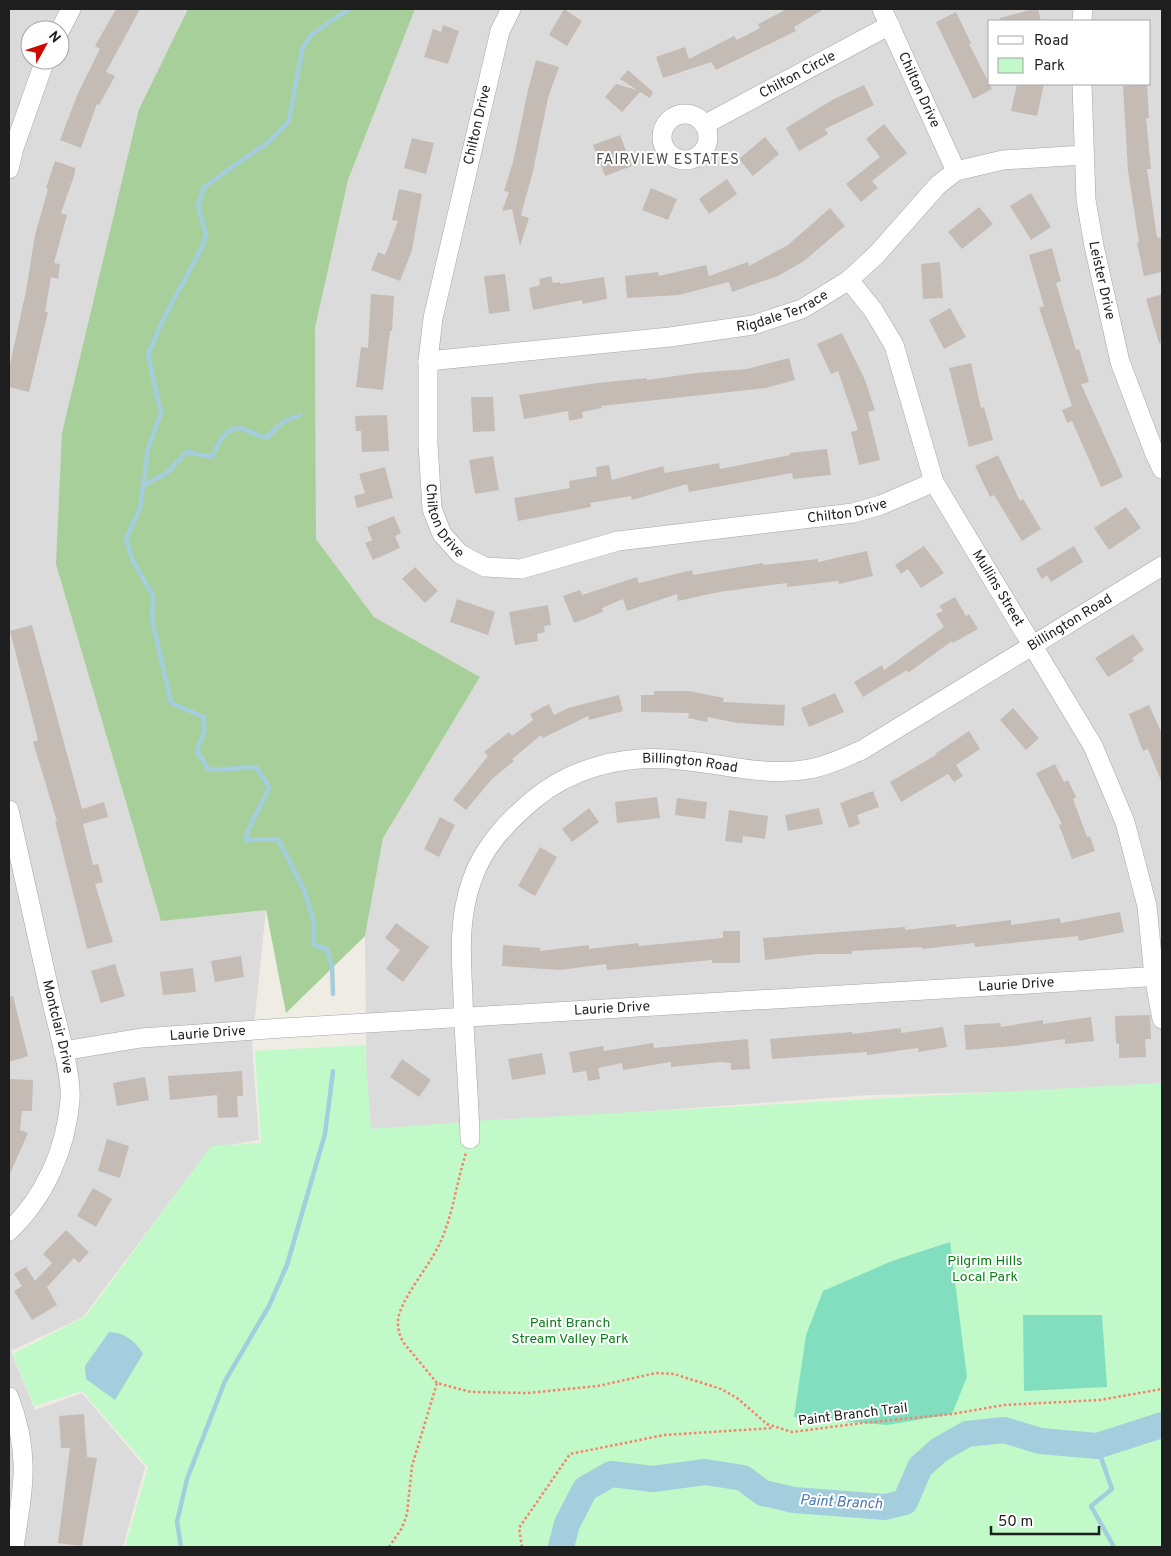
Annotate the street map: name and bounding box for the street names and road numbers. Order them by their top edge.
street label: Chilton Circle [756,47,838,102]
street label: Chilton Drive [894,49,944,131]
street label: Chilton Drive [461,83,495,167]
street label: Leister Drive [1085,240,1119,321]
street label: Rigdale Terrace [735,287,831,336]
street label: Chilton Drive [422,483,468,561]
street label: Chilton Drive [806,495,890,527]
street label: Mullins Street [968,547,1028,630]
street label: Billington Road [1024,590,1115,655]
street label: Billington Road [642,750,739,777]
street label: Laurie Drive [978,974,1055,995]
street label: Montclair Drive [39,978,77,1075]
street label: Laurie Drive [573,998,651,1019]
street label: Laurie Drive [169,1022,246,1044]
street label: Paint Branch Trail [797,1400,909,1430]

